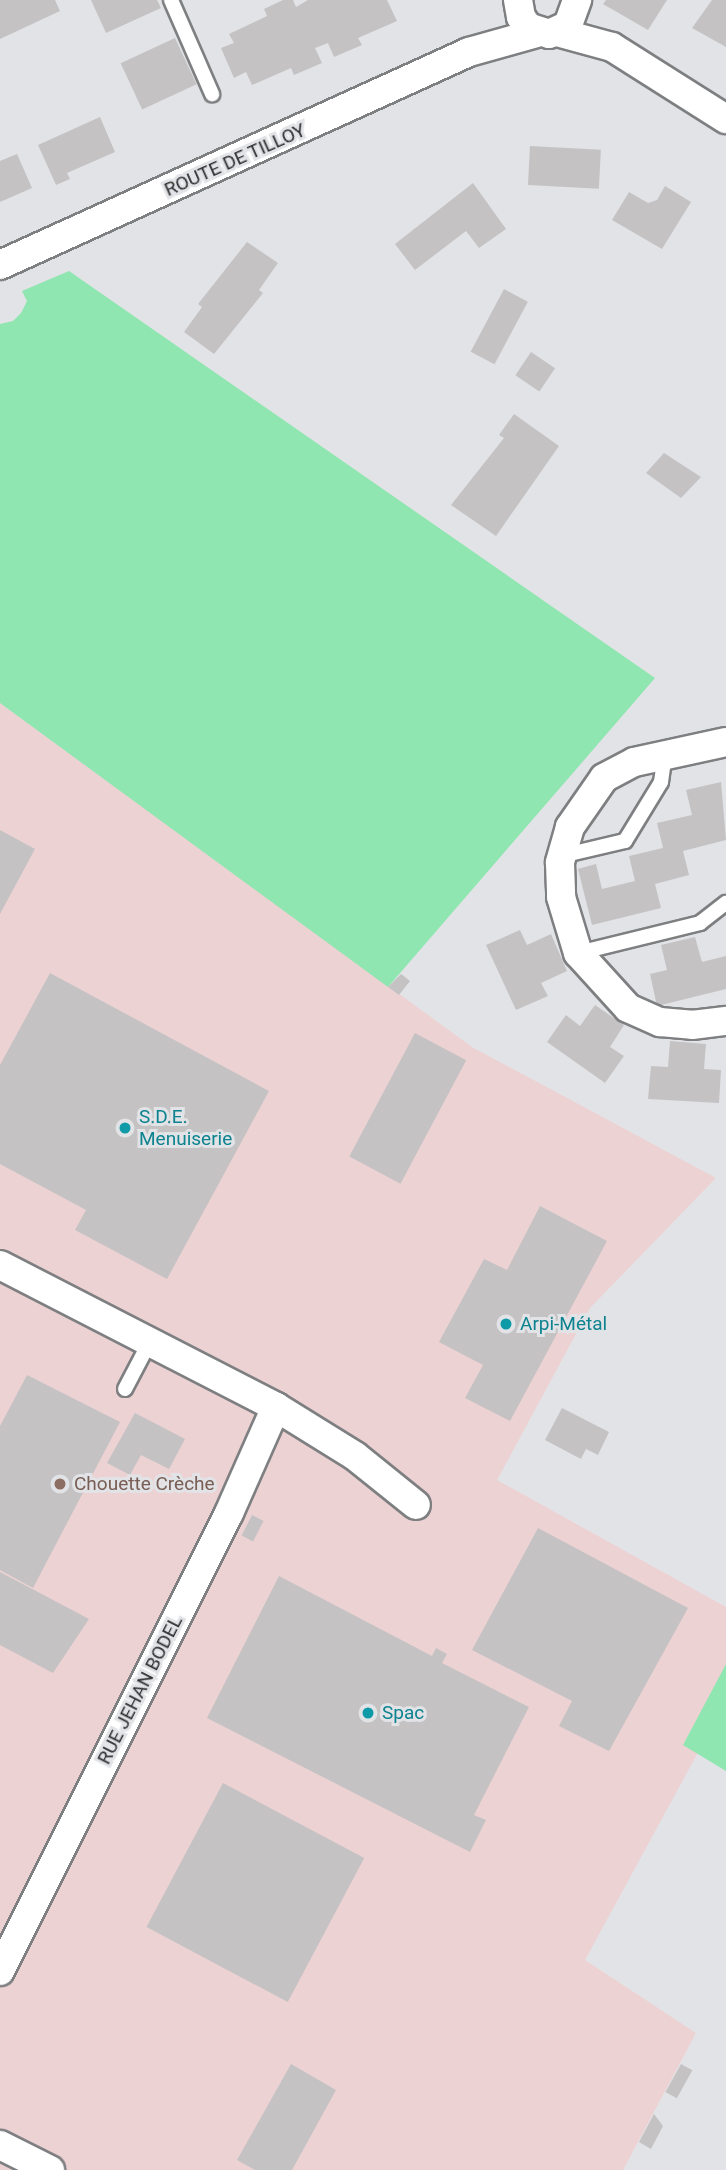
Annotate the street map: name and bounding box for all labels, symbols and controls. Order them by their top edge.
street label: ROUTE DE TILLOY [161,119,309,201]
place label: S.D.E. Menuiserie [139,1106,232,1150]
marker: S.D.E. Menuiserie [117,1120,133,1136]
place label: Arpi-Métal [520,1313,607,1335]
marker: Arpi-Métal [498,1316,514,1332]
place label: Chouette Crèche [74,1473,215,1495]
marker: Chouette Crèche [52,1476,68,1492]
street label: RUE JEHAN BODEL [93,1612,187,1768]
place label: Spac [382,1702,424,1724]
marker: Spac [360,1705,376,1721]

